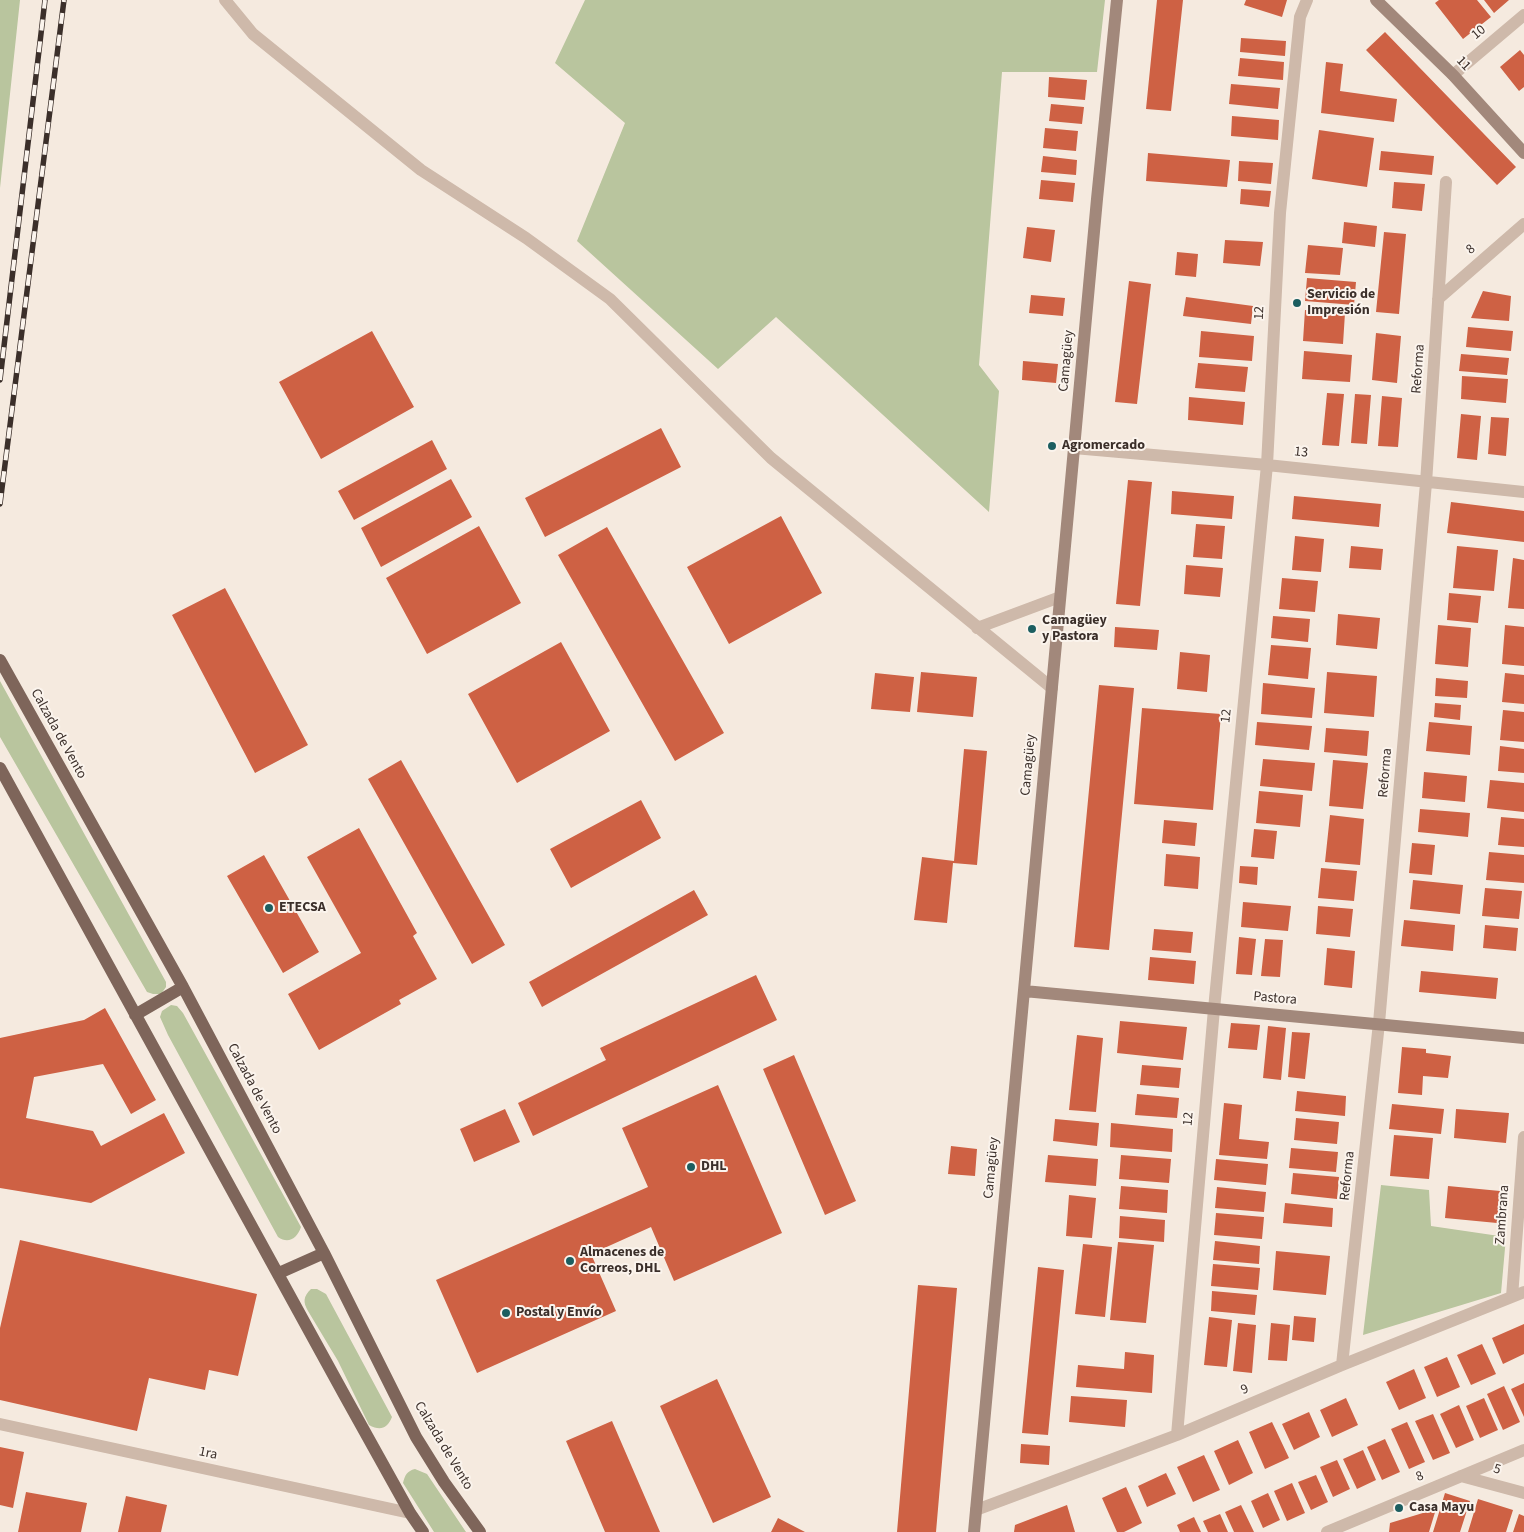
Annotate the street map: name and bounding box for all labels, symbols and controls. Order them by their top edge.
street label: 10 [1468,22,1490,44]
street label: 11 [1452,53,1474,75]
street label: 8 [1463,241,1479,259]
place label: Servicio de Impresión [1307,287,1375,320]
marker: Servicio de Impresión [1291,297,1303,309]
street label: 12 [1251,306,1269,320]
street label: Camagüey [1056,329,1078,393]
street label: Reforma [1409,344,1429,394]
place label: Agromercado [1062,438,1145,454]
marker: Agromercado [1046,440,1058,452]
street label: 13 [1293,444,1309,462]
place label: Camagüey y Pastora [1042,613,1107,646]
marker: Camagüey y Pastora [1026,623,1038,635]
street label: Calzada de Vento [26,686,90,782]
street label: 12 [1218,708,1236,724]
street label: Camagüey [1018,733,1040,797]
street label: Reforma [1375,747,1397,799]
place label: ETECSA [279,900,326,916]
marker: ETECSA [263,902,275,914]
street label: Pastora [1253,989,1297,1009]
street label: Calzada de Vento [223,1041,285,1137]
street label: 12 [1180,1111,1198,1127]
street label: Camagüey [981,1136,1003,1200]
street label: Reforma [1337,1150,1359,1202]
place label: DHL [701,1159,727,1175]
marker: DHL [685,1161,697,1173]
street label: Zambrana [1493,1184,1513,1246]
place label: Almacenes de Correos, DHL [580,1245,664,1278]
marker: Almacenes de Correos, DHL [564,1255,576,1267]
place label: Postal y Envío [516,1305,602,1321]
marker: Postal y Envío [500,1307,512,1319]
street label: 9 [1239,1381,1251,1399]
street label: Calzada de Vento [410,1399,476,1493]
street label: 1ra [197,1444,219,1464]
street label: 5 [1491,1461,1503,1479]
street label: 8 [1414,1468,1426,1486]
place label: Casa Mayu [1409,1500,1474,1516]
marker: Casa Mayu [1393,1502,1405,1514]

